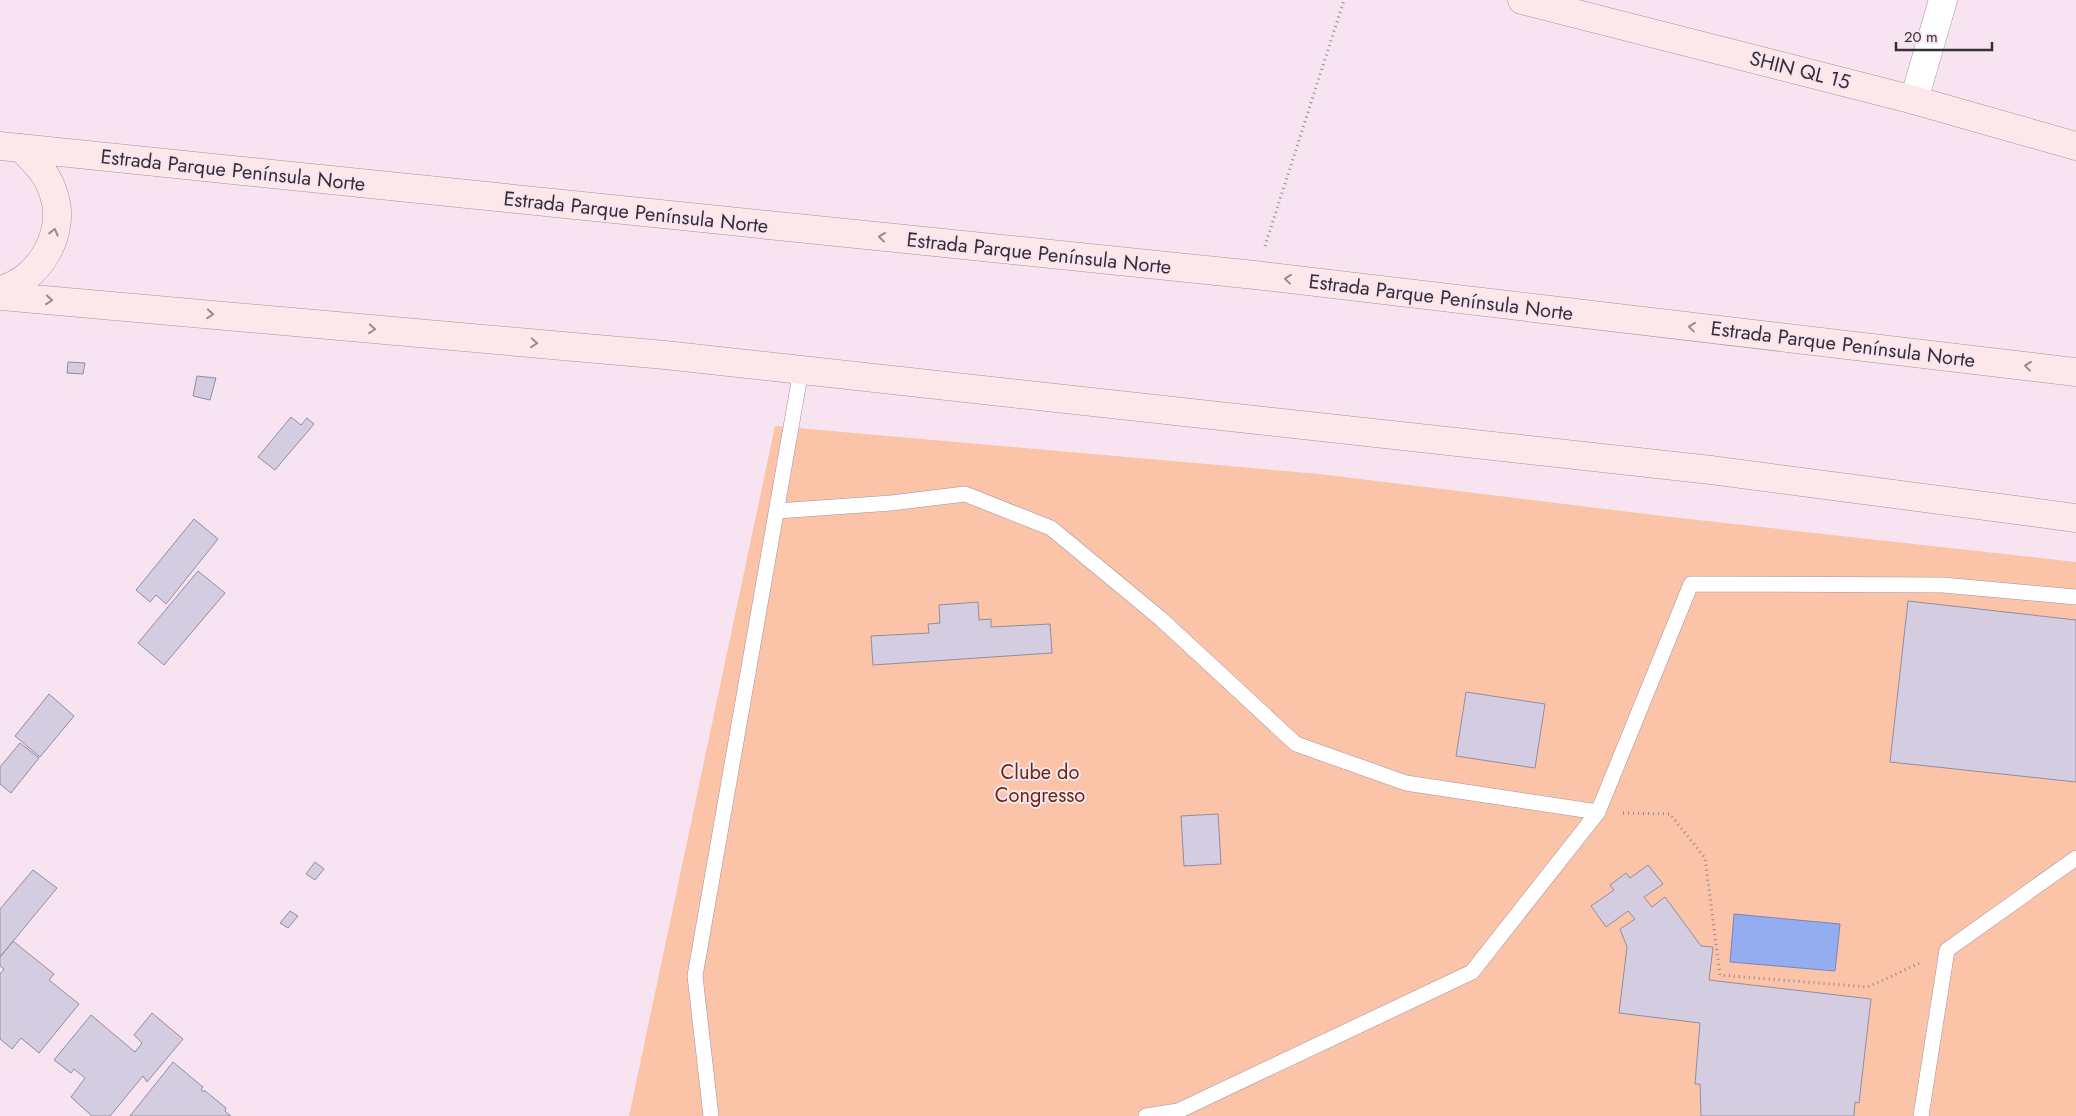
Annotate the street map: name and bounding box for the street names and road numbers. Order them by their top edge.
street label: SHIN QL 15 [1747,44,1853,97]
street label: Estrada Parque Península Norte [99,142,367,199]
street label: Estrada Parque Península Norte [502,184,770,241]
street label: Estrada Parque Península Norte [905,225,1173,282]
street label: Estrada Parque Península Norte [1307,267,1575,328]
street label: Estrada Parque Península Norte [1709,314,1977,375]

